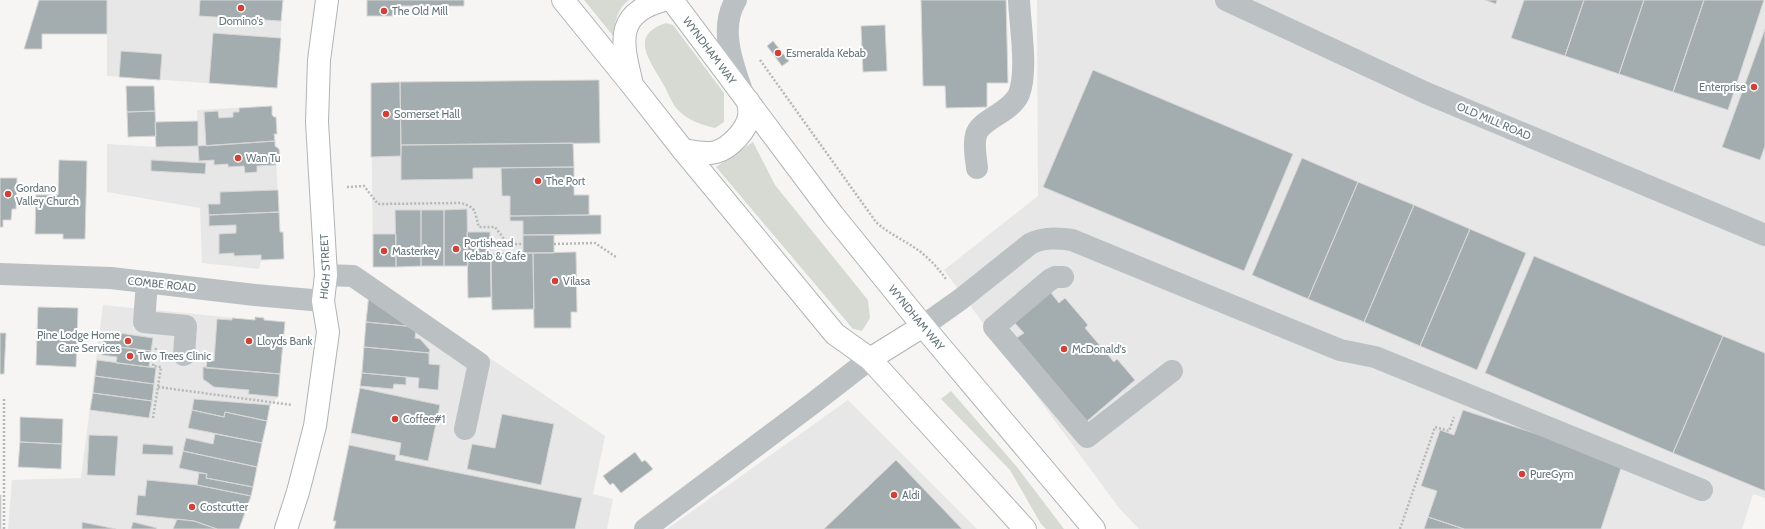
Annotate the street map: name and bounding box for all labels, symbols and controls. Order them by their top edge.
marker: Domino's [236,3,246,13]
place label: The Old Mill [392,4,448,18]
marker: The Old Mill [379,6,389,16]
place label: Domino's [219,14,264,28]
street label: WYNDHAM WAY [680,14,740,88]
place label: Esmeralda Kebab [786,46,866,60]
marker: Esmeralda Kebab [773,48,783,58]
place label: Enterprise [1699,80,1746,94]
marker: Enterprise [1749,82,1759,92]
street label: OLD MILL ROAD [1455,99,1533,143]
place label: Somerset Hall [394,107,460,121]
marker: Somerset Hall [381,109,391,119]
place label: Wan Tu [246,151,281,165]
marker: Wan Tu [233,153,243,163]
place label: The Port [546,174,586,188]
marker: The Port [533,176,543,186]
place label: Gordano Valley Church [16,181,79,208]
marker: Gordano Valley Church [3,189,13,199]
street label: HIGH STREET [316,233,333,300]
place label: Portishead Kebab & Cafe [464,236,526,263]
place label: Masterkey [392,244,440,258]
marker: Portishead Kebab & Cafe [451,244,461,254]
marker: Masterkey [379,246,389,256]
street label: COMBE ROAD [127,273,197,295]
place label: Vilasa [563,274,591,288]
marker: Vilasa [550,276,560,286]
street label: WYNDHAM WAY [886,282,948,354]
place label: Pine Lodge Home Care Services [37,328,120,355]
place label: Lloyds Bank [257,334,313,348]
marker: Pine Lodge Home Care Services [123,336,133,346]
marker: Lloyds Bank [244,336,254,346]
place label: McDonald's [1072,342,1127,356]
marker: McDonald's [1059,344,1069,354]
place label: Two Trees Clinic [138,349,211,363]
marker: Two Trees Clinic [125,351,135,361]
place label: Coffee#1 [403,412,445,426]
marker: Coffee#1 [390,414,400,424]
place label: PureGym [1530,467,1574,481]
marker: PureGym [1517,469,1527,479]
place label: Aldi [902,488,920,502]
marker: Aldi [889,490,899,500]
place label: Costcutter [200,500,249,514]
marker: Costcutter [187,502,197,512]

